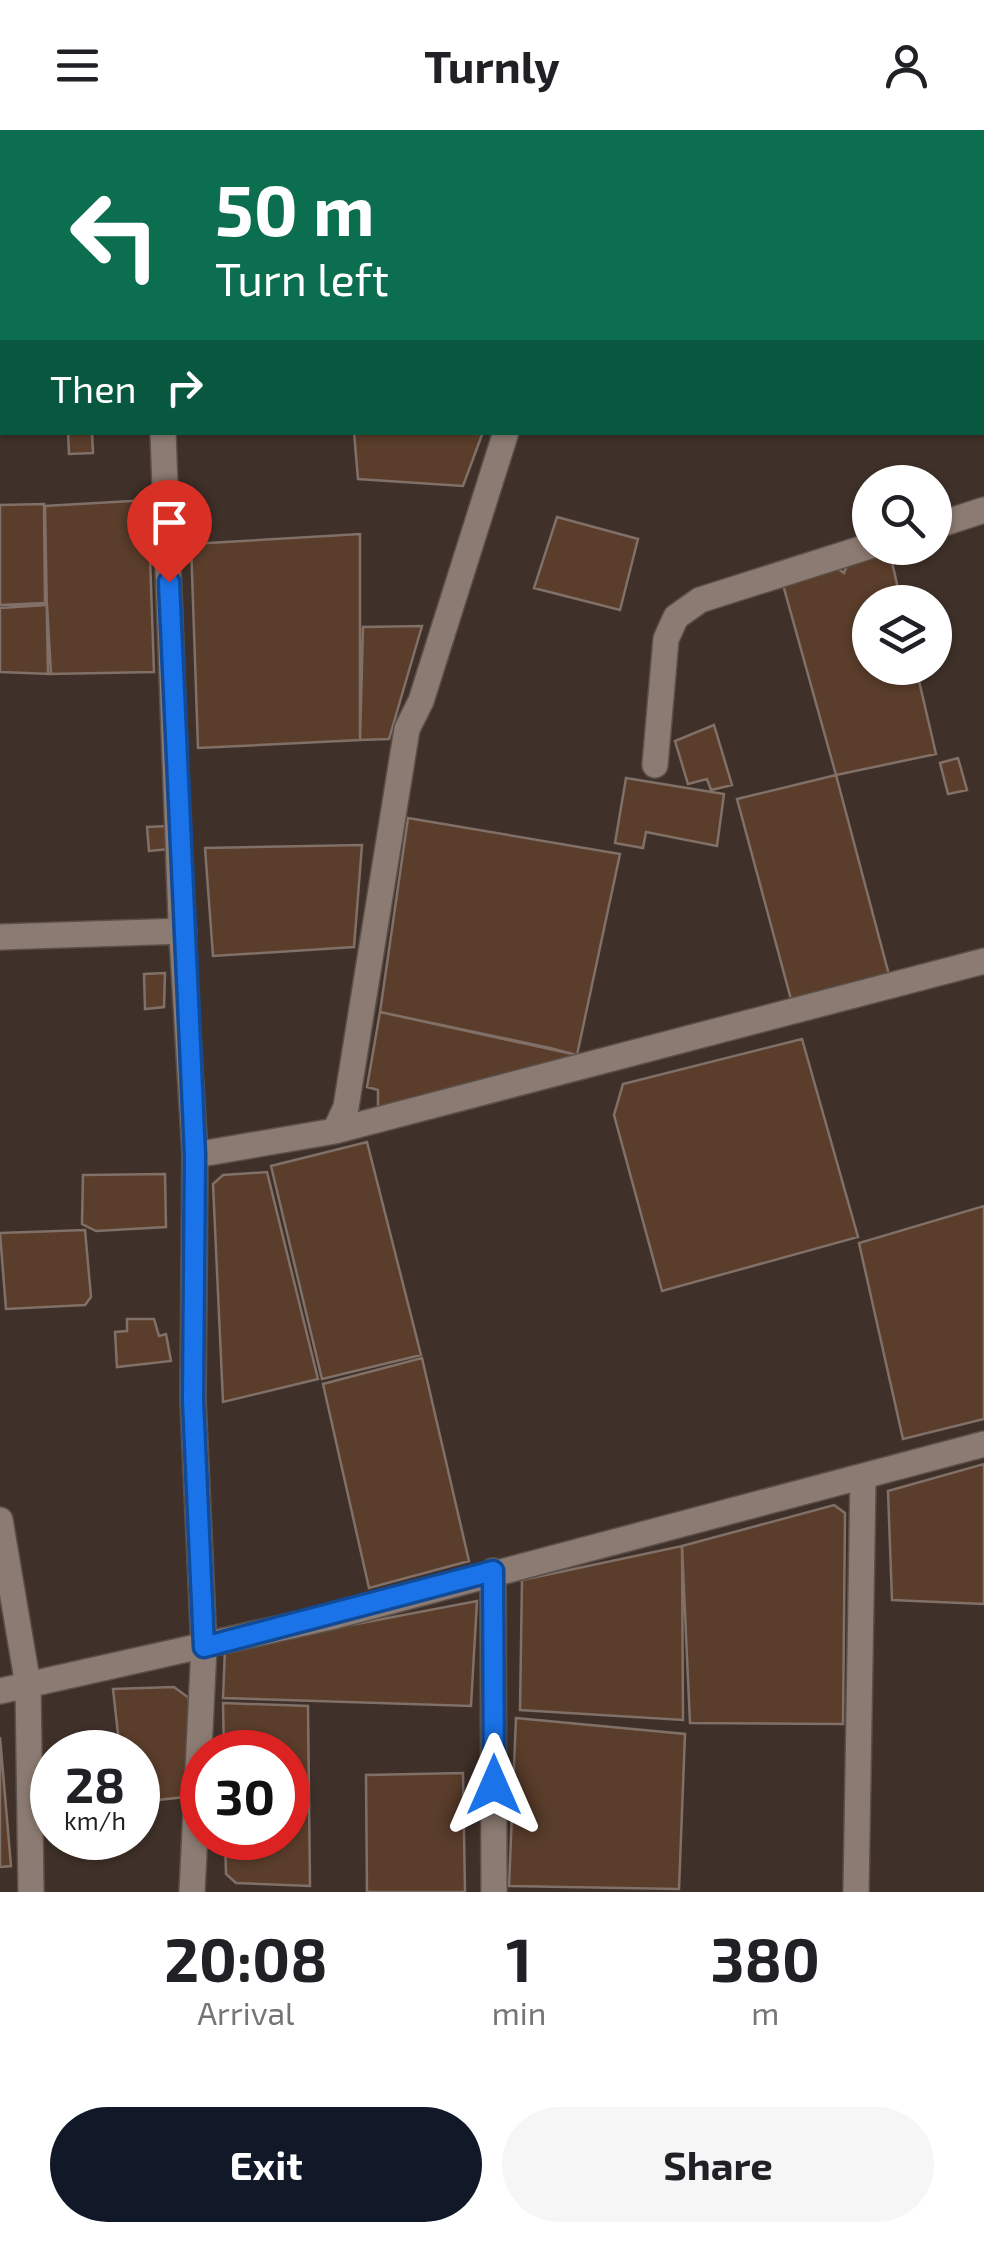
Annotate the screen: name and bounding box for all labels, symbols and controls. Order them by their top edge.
icon: menu [50,38,105,93]
text: Turnly [424,38,560,92]
icon: person [879,38,934,93]
text: 50 m [215,166,375,250]
icon: left [50,170,180,300]
text: Turn left [215,251,389,305]
icon: right [157,360,212,415]
text: Then [50,365,137,411]
map controls [852,465,952,685]
button: search [852,465,952,565]
pin [127,480,212,583]
icon: arrive [142,495,197,550]
button: layers [852,585,952,685]
speed limit sign: 30 [180,1730,310,1860]
position arrow [442,1733,546,1837]
text: 28 [65,1753,125,1813]
text: km/h [64,1805,126,1835]
text: 20:08 [164,1922,328,1994]
text: 1 [506,1922,532,1994]
text: 380 [711,1922,820,1994]
text: Arrival [197,1993,295,2031]
text: min [492,1993,546,2031]
text: m [751,1993,779,2031]
button: Exit [50,2107,482,2222]
button: Share [502,2107,934,2222]

